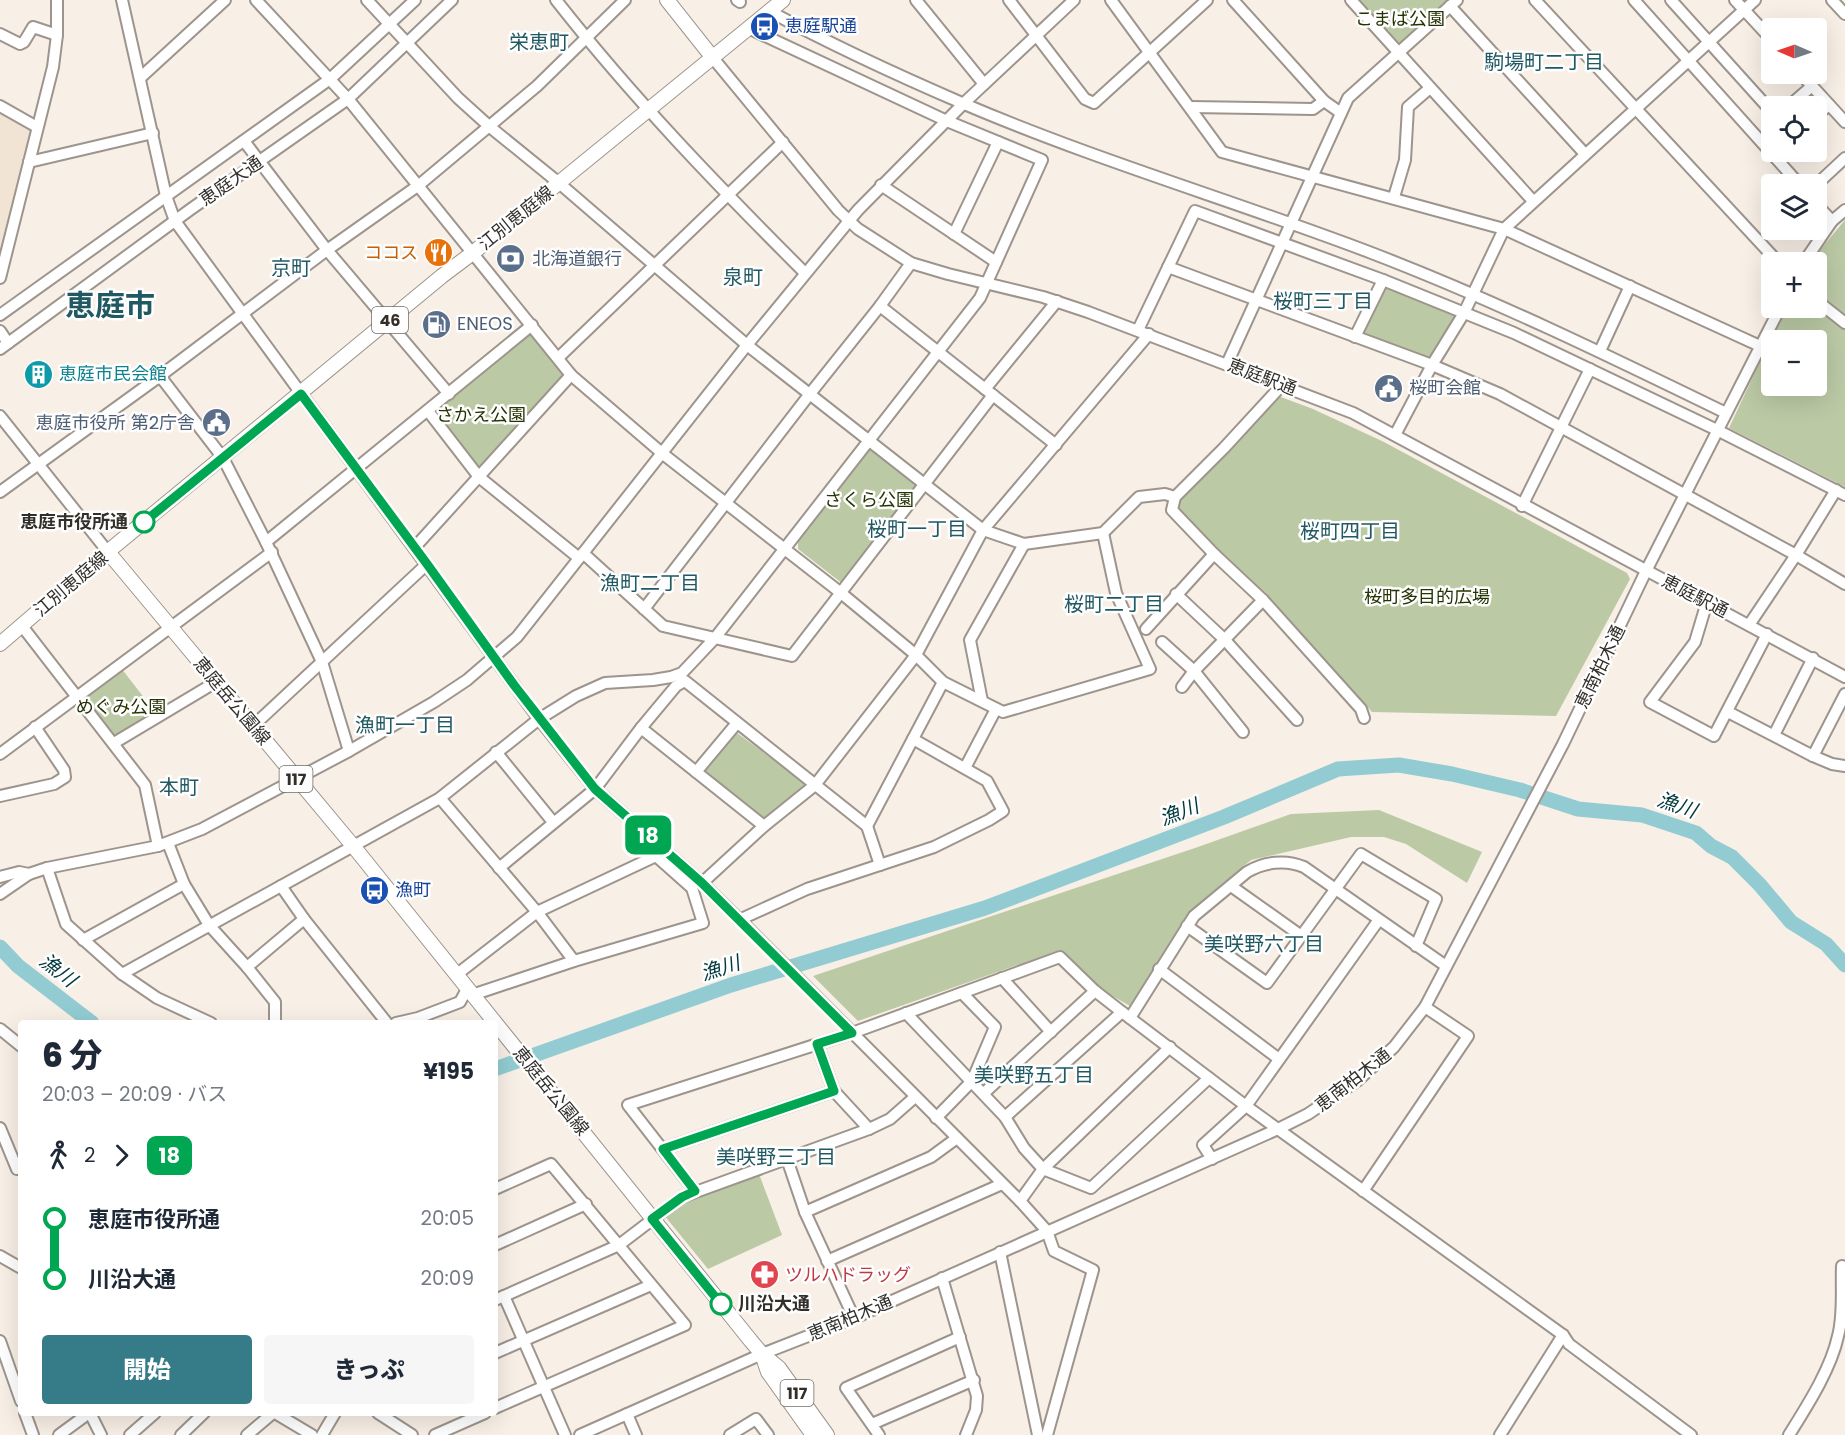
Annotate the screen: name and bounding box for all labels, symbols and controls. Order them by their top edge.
park label: こまば公園 [1355,6,1445,31]
bus stop icon: 恵庭駅通 [748,10,780,42]
place label: 恵庭駅通 [785,13,857,38]
north arrow [1761,18,1827,84]
map controls [1761,18,1827,396]
district label: 栄恵町 [509,28,569,56]
district label: 駒場町二丁目 [1484,48,1604,76]
button: locate [1761,96,1827,162]
street label: 恵庭大通 [194,150,267,211]
button: layers [1761,174,1827,240]
street label: 江別恵庭線 [473,180,559,256]
restaurant icon: ココス [423,237,455,269]
place label: ココス [364,240,418,265]
bank icon: 北海道銀行 [495,243,527,275]
place label: 北海道銀行 [532,246,622,271]
button: + [1761,252,1827,318]
district label: 京町 [271,254,311,282]
district label: 泉町 [723,263,763,291]
district label: 恵庭市 [65,284,155,327]
district label: 桜町三丁目 [1273,287,1373,315]
road number: 46 [372,307,408,333]
fuel station icon: ENEOS [420,308,452,340]
place label: ENEOS [457,311,513,336]
button: − [1761,330,1827,396]
street label: 恵庭駅通 [1224,352,1300,401]
building icon: 恵庭市民会館 [22,358,54,390]
place label: 恵庭市民会館 [59,361,167,386]
public building icon: 桜町会館 [1372,372,1404,404]
place label: 桜町会館 [1409,375,1481,400]
park label: さかえ公園 [436,402,526,427]
public building icon: 恵庭市役所 第2庁舎 [200,407,232,439]
place label: 恵庭市役所 第2庁舎 [36,410,195,435]
park label: さくら公園 [824,487,914,512]
place label: 恵庭市役所通 [20,509,128,534]
marker: 恵庭市役所通 [133,511,155,533]
district label: 桜町一丁目 [867,515,967,543]
district label: 桜町四丁目 [1300,517,1400,545]
street label: 江別恵庭線 [28,545,113,622]
street label: 恵庭駅通 [1657,568,1733,623]
district label: 漁町二丁目 [600,569,700,597]
park label: 桜町多目的広場 [1364,584,1490,609]
district label: 桜町二丁目 [1064,590,1164,618]
street label: 恵南柏木通 [1569,621,1631,713]
street label: 恵庭岳公園線 [188,651,277,750]
park label: めぐみ公園 [76,694,166,719]
district label: 漁町一丁目 [355,711,455,739]
road number: 117 [280,766,312,792]
district label: 本町 [159,773,199,801]
water label: 漁川 [1654,785,1702,825]
water label: 漁川 [1155,791,1205,832]
line badge: 18 [621,816,675,854]
text: 18 [637,821,659,850]
bus stop icon: 漁町 [358,874,390,906]
place label: 漁町 [395,877,431,902]
district label: 美咲野六丁目 [1204,930,1324,958]
water label: 漁川 [34,947,84,995]
water label: 漁川 [697,948,745,987]
text: 6 分 [42,1032,102,1079]
street label: 恵庭岳公園線 [508,1041,595,1141]
street label: 恵南柏木通 [1310,1042,1396,1117]
text: ¥195 [423,1056,474,1087]
district label: 美咲野五丁目 [974,1061,1094,1089]
text: 20:03 – 20:09 · バス [42,1080,227,1108]
icon: walk [42,1139,75,1172]
icon: forward [105,1139,138,1172]
text: 2 [84,1141,96,1169]
text: 18 [159,1141,180,1170]
district label: 美咲野三丁目 [716,1143,836,1171]
text: 恵庭市役所通 [88,1204,220,1235]
text: 20:05 [421,1204,474,1232]
pharmacy icon: ツルハドラッグ [748,1259,780,1291]
place label: ツルハドラッグ [785,1262,911,1287]
text: 川沿大通 [88,1264,176,1295]
text: 20:09 [421,1264,474,1292]
street label: 恵南柏木通 [803,1288,896,1347]
place label: 川沿大通 [738,1291,810,1316]
marker: 川沿大通 [710,1293,732,1315]
button: 開始 [42,1335,252,1404]
button: きっぷ [264,1335,474,1404]
road number: 117 [780,1380,814,1406]

